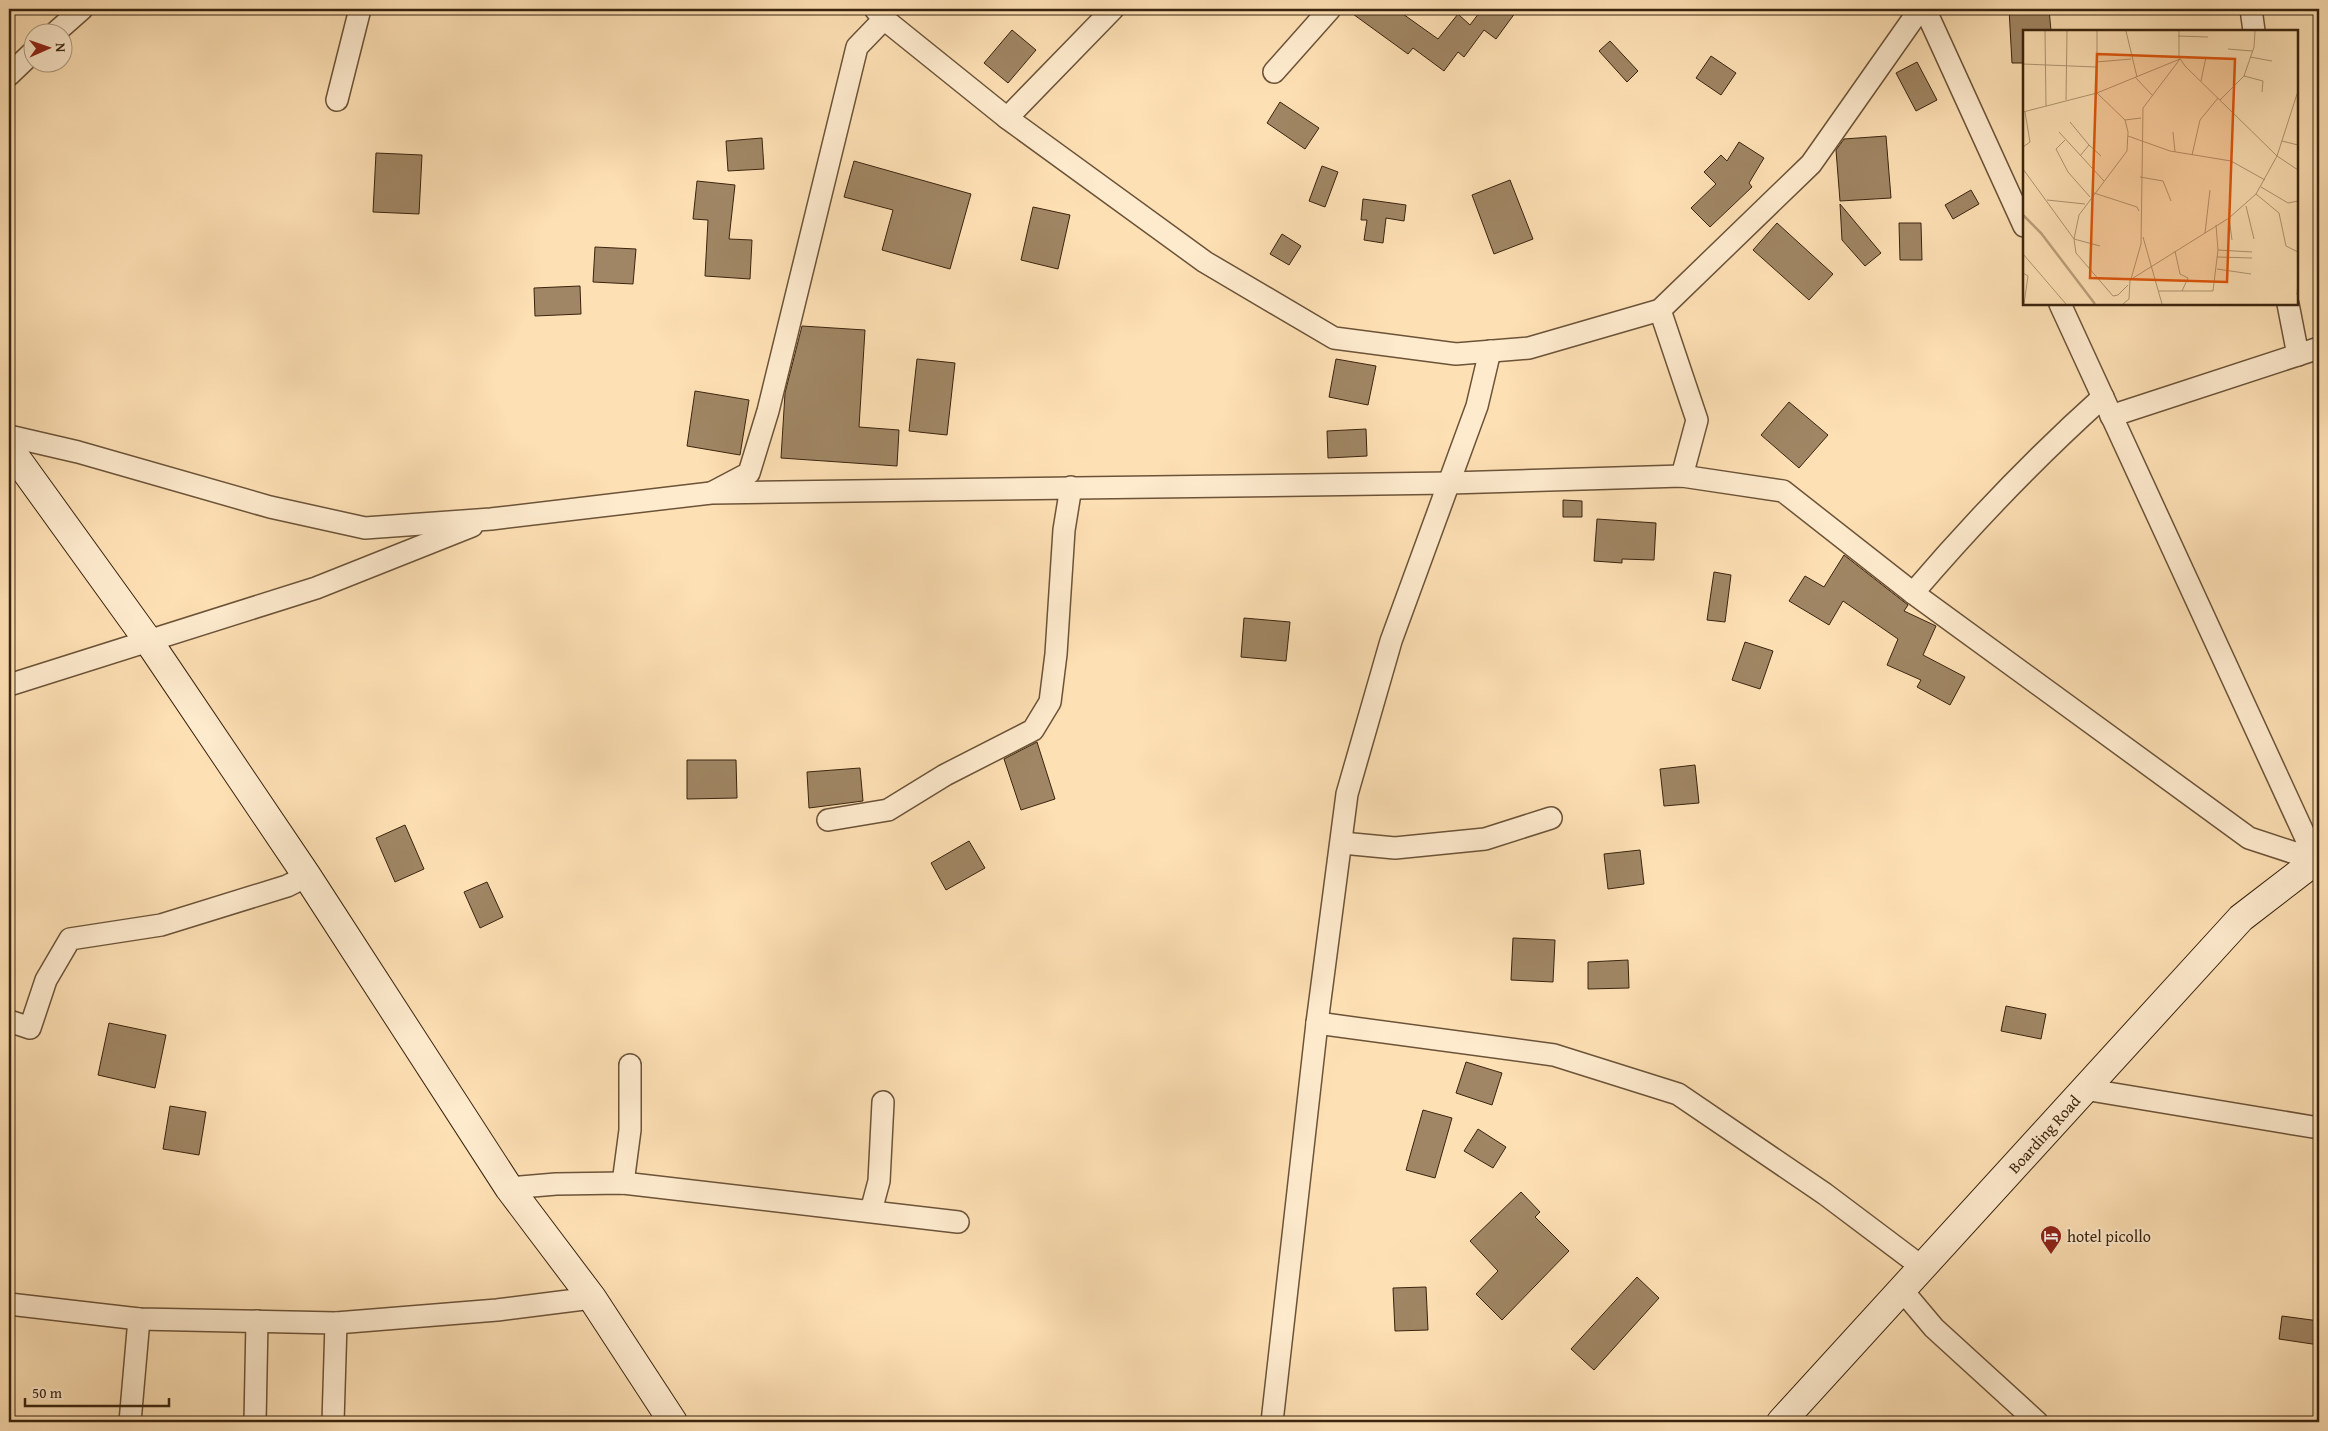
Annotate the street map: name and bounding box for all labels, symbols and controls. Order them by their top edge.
north arrow [22,22,72,72]
inset map [2023,30,2298,305]
text: N [51,43,71,53]
street label: Boarding Road [2002,1089,2086,1179]
hotel icon: hotel picollo [2039,1224,2063,1255]
place label: hotel picollo [2067,1224,2151,1248]
scale bar [25,1376,169,1408]
text: 50 m [32,1382,63,1403]

